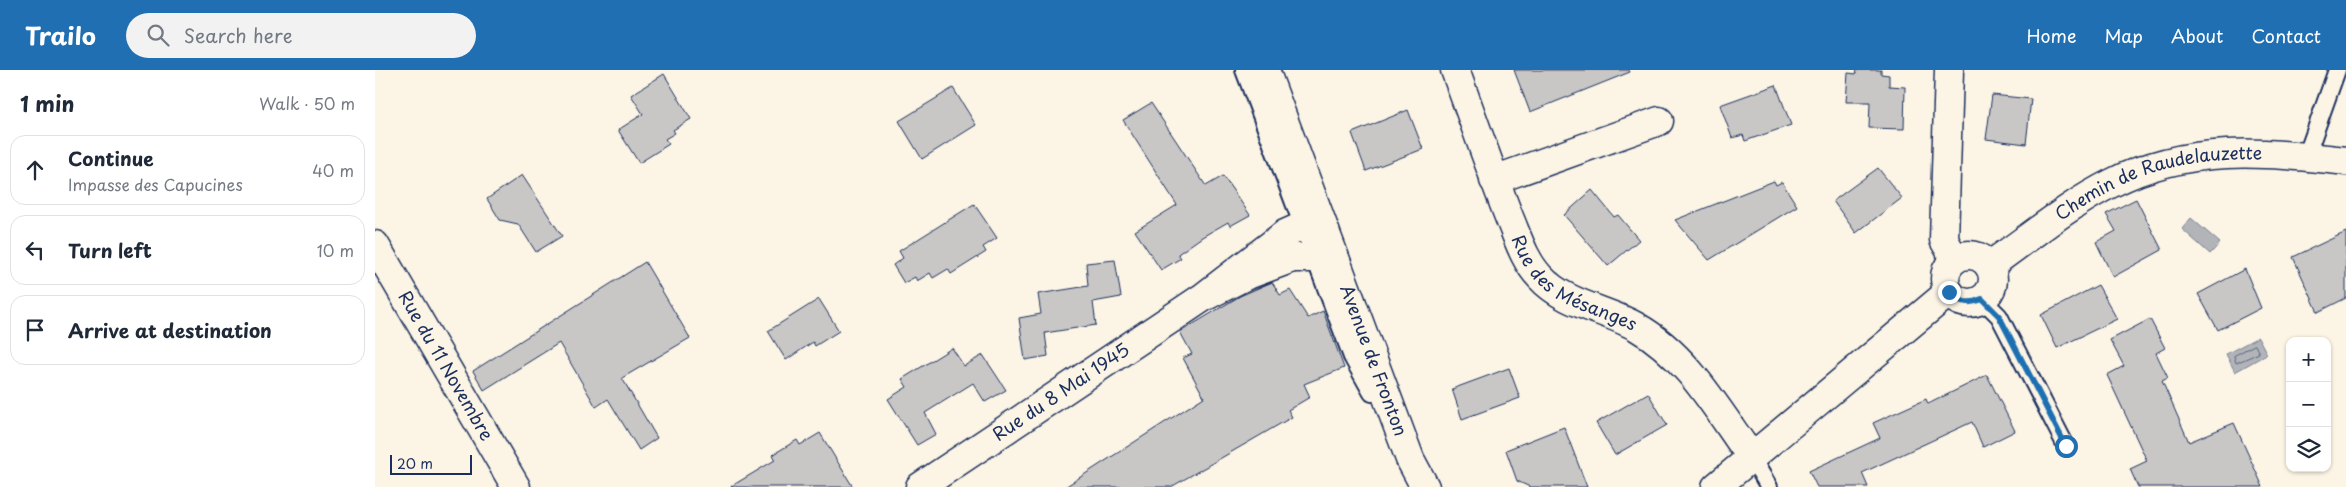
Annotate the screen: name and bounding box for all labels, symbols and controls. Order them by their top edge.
search box [126,13,476,58]
text: Trailo [25,17,96,53]
icon: search [144,21,172,49]
text: Search here [184,21,292,49]
text: Home [2026,22,2076,49]
text: Map [2104,22,2143,49]
text: About [2171,22,2223,49]
text: Contact [2251,22,2321,49]
text: 1 min [20,87,74,119]
text: Walk · 50 m [259,91,355,115]
street label: Chemin de Raudelauzette [2049,139,2263,226]
text: Continue [68,144,154,172]
icon: ahead [21,156,49,184]
text: 40 m [312,158,354,182]
text: Impasse des Capucines [68,172,243,196]
street label: Rue des Mésanges [1506,230,1642,337]
icon: left [21,236,49,264]
text: Turn left [68,236,152,264]
text: 10 m [317,238,354,262]
street label: Avenue de Fronton [1334,280,1415,440]
route end [1938,281,1961,304]
street label: Rue du 11 Novembre [392,285,501,445]
icon: arrive [21,316,49,344]
text: Arrive at destination [68,316,272,344]
street label: Rue du 8 Mai 1945 [987,335,1134,447]
map controls [2286,337,2331,472]
button: + [2286,337,2331,382]
button: − [2286,382,2331,427]
button: layers [2286,427,2331,472]
route start [2055,435,2078,458]
scale bar [390,452,473,475]
text: 20 m [397,453,433,474]

